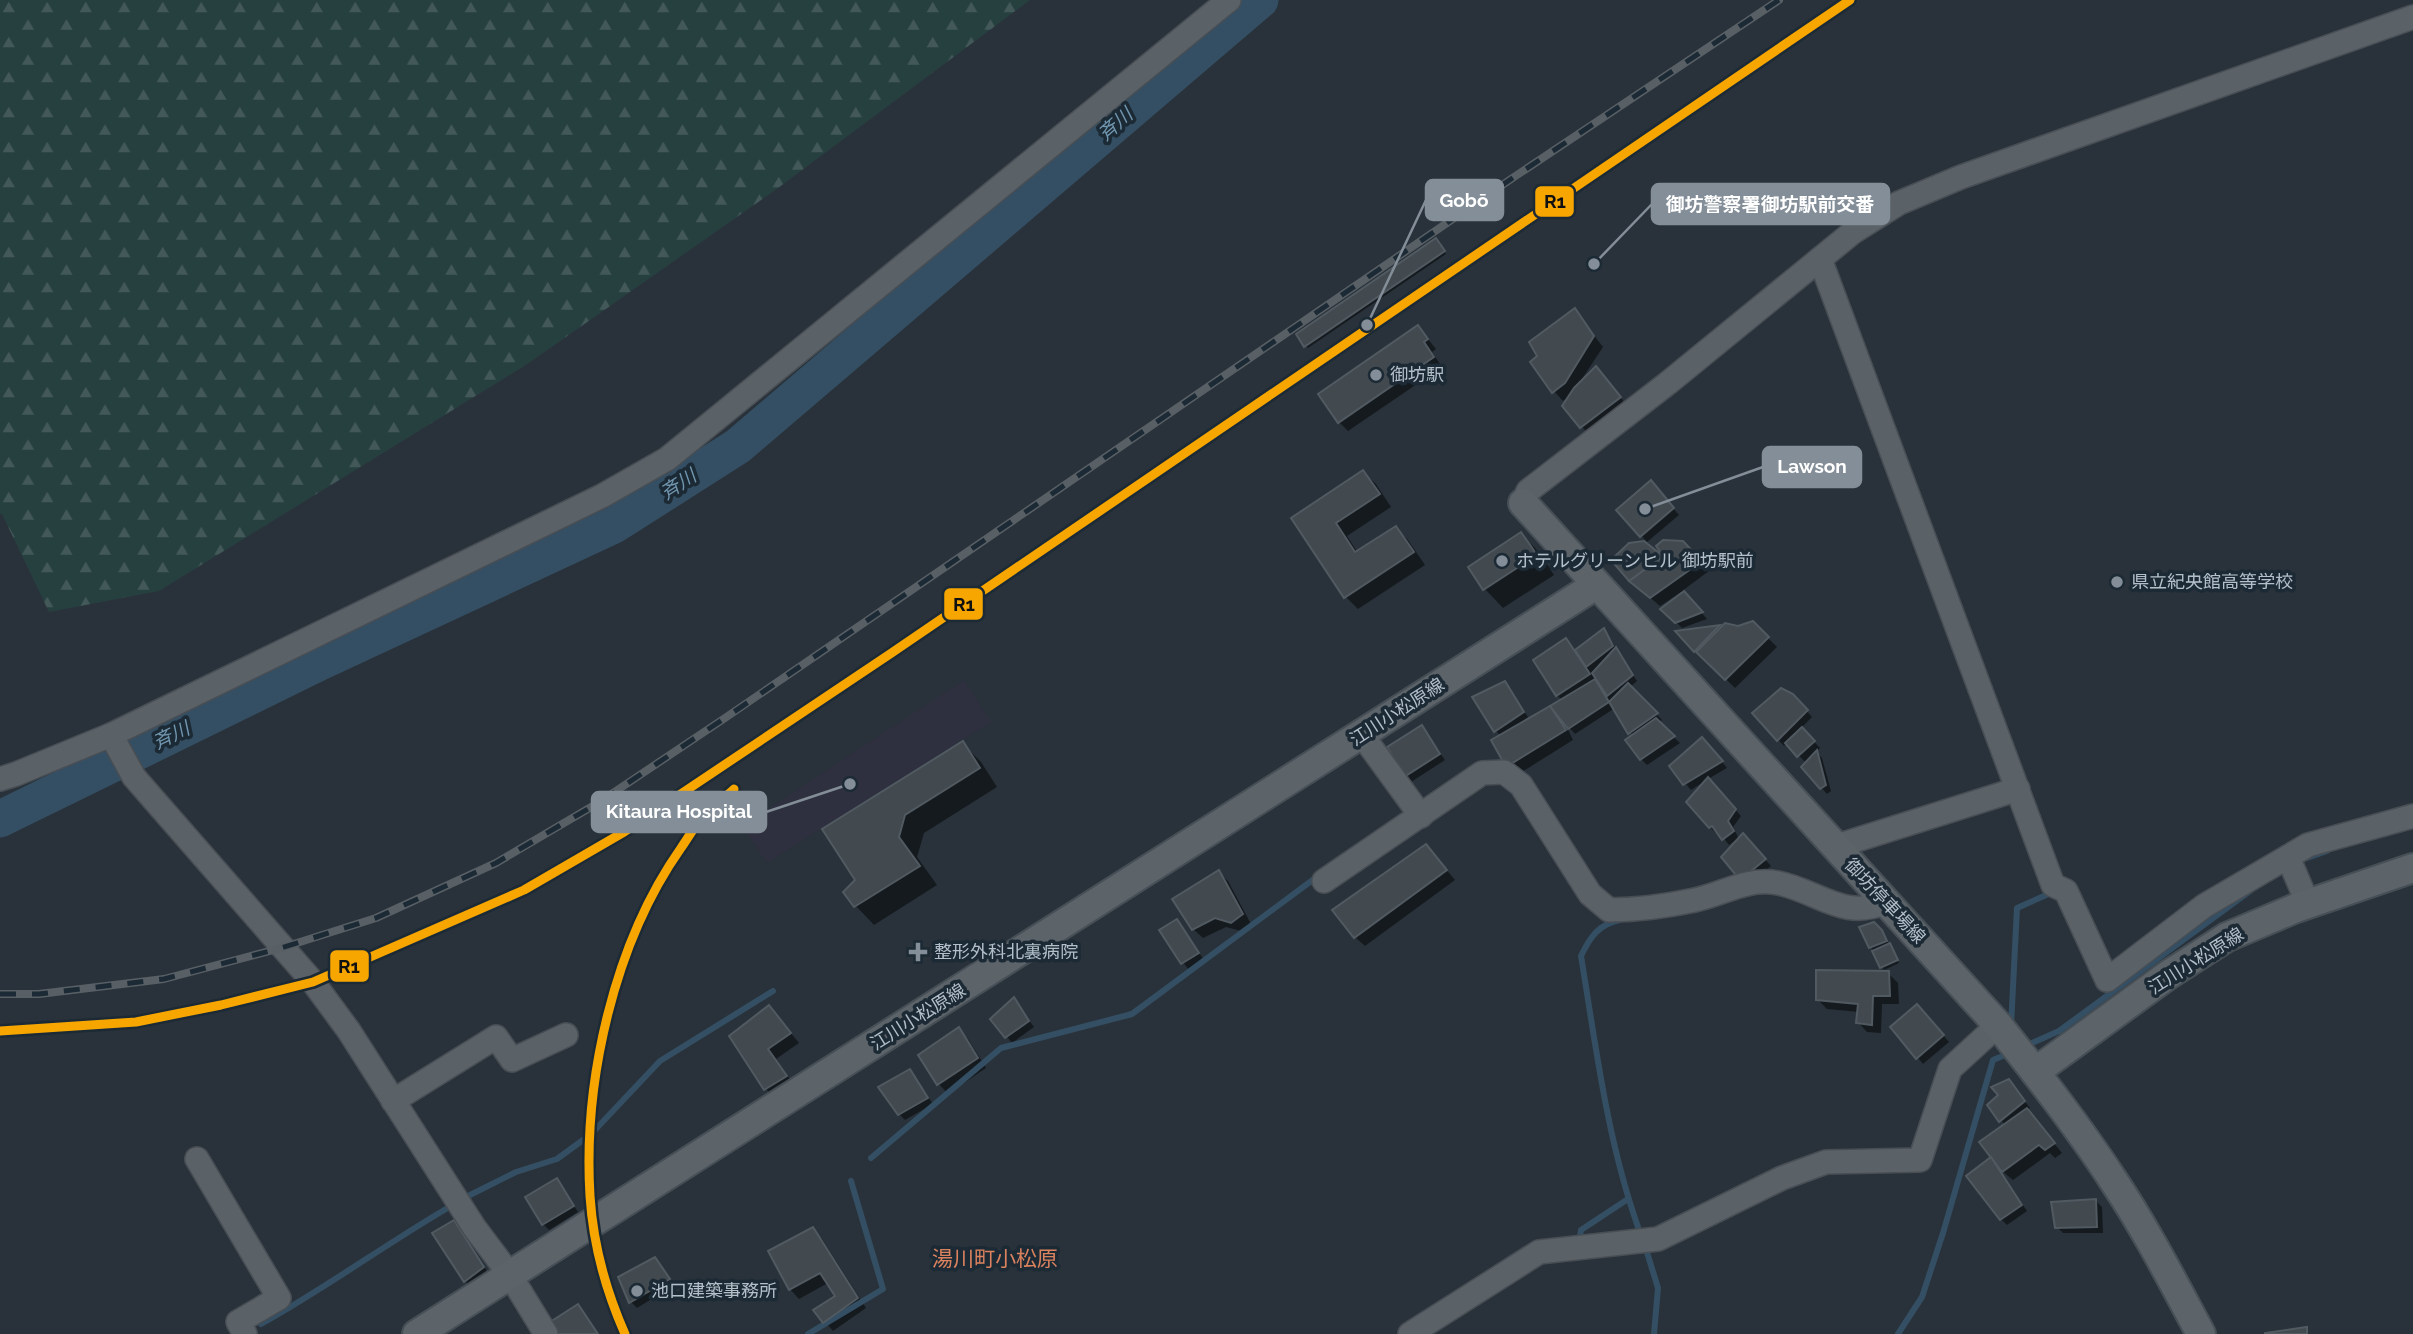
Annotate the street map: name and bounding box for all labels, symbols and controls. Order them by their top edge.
water label: 斉川 [1093,102,1138,145]
callout: Gobō [1426,180,1503,220]
callout: 御坊警察署御坊駅前交番 [1652,184,1889,224]
line badge: R1 [1534,185,1575,218]
text: Gobō [1440,189,1488,211]
text: R1 [1544,190,1566,212]
text: 御坊警察署御坊駅前交番 [1665,193,1875,215]
place label: 御坊駅 [1390,364,1444,385]
marker: 御坊駅 [1368,367,1384,383]
callout: Lawson [1763,447,1861,487]
text: Lawson [1777,455,1847,477]
water label: 斉川 [656,463,702,504]
place label: ホテルグリーンヒル 御坊駅前 [1516,550,1754,571]
marker: ホテルグリーンヒル 御坊駅前 [1494,553,1510,569]
place label: 県立紀央館高等学校 [2131,571,2293,592]
marker: 県立紀央館高等学校 [2109,574,2125,590]
line badge: R1 [943,587,984,621]
text: R1 [953,593,975,615]
street label: 江川小松原線 [1346,673,1448,750]
water label: 斉川 [149,716,195,753]
callout: Kitaura Hospital [592,792,766,832]
text: Kitaura Hospital [606,800,753,822]
street label: 御坊停車場線 [1841,854,1930,947]
street label: 江川小松原線 [2144,923,2247,998]
place label: 整形外科北裏病院 [934,941,1078,962]
marker: 整形外科北裏病院 [908,942,928,962]
line badge: R1 [329,949,370,983]
text: R1 [338,955,360,977]
street label: 江川小松原線 [866,979,969,1054]
district label: 湯川町小松原 [932,1246,1058,1271]
place label: 池口建築事務所 [651,1280,777,1301]
marker: 池口建築事務所 [629,1283,645,1299]

